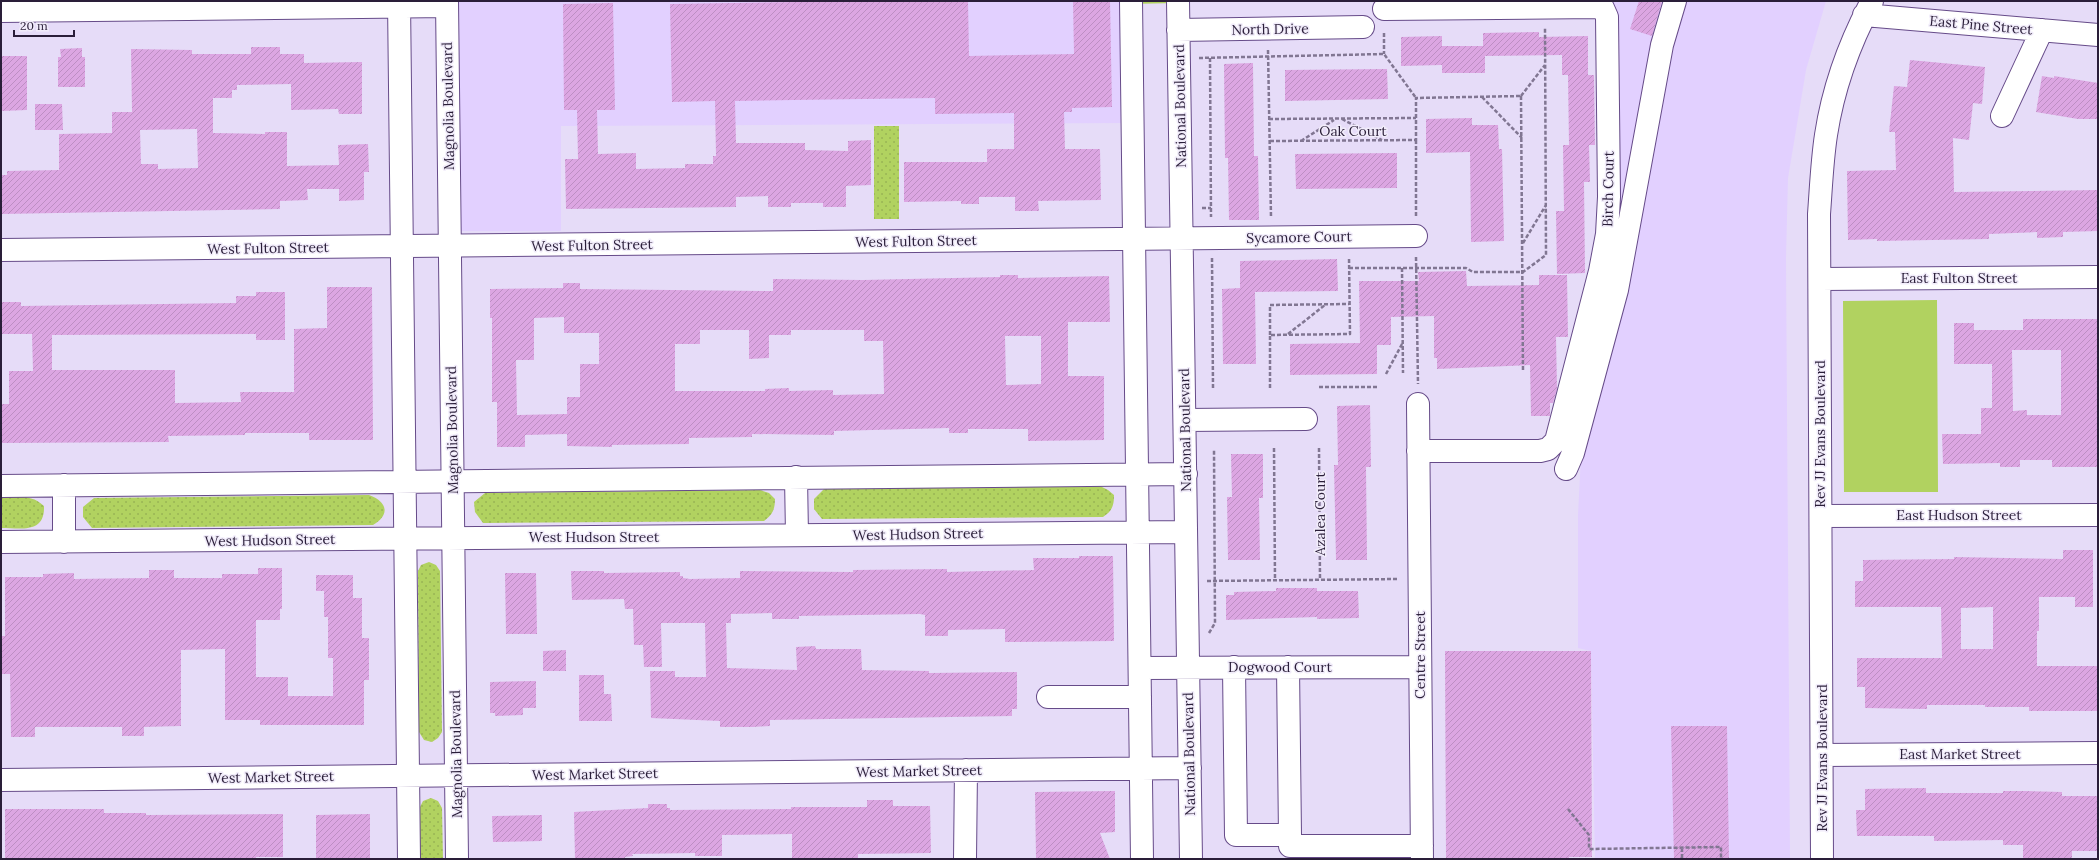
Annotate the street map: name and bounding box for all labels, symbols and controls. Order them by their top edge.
scale bar [14,12,74,38]
street label: East Pine Street [1929,12,2034,39]
text: 20 m [20,18,48,33]
street label: North Drive [1231,19,1309,39]
street label: Magnolia Boulevard [438,42,458,170]
street label: National Boulevard [1170,44,1190,168]
street label: Oak Court [1319,122,1387,140]
street label: Birch Court [1598,150,1618,227]
street label: Sycamore Court [1246,227,1353,247]
street label: West Fulton Street [855,231,978,251]
street label: West Fulton Street [531,235,654,255]
street label: West Fulton Street [207,238,330,258]
street label: East Fulton Street [1901,269,2018,287]
street label: Rev JJ Evans Boulevard [1811,360,1829,508]
street label: Magnolia Boulevard [442,366,462,494]
street label: National Boulevard [1175,368,1195,492]
street label: Azalea Court [1311,472,1329,557]
street label: East Hudson Street [1896,506,2022,524]
street label: West Hudson Street [853,524,984,544]
street label: West Hudson Street [529,528,660,546]
street label: West Hudson Street [205,530,336,550]
street label: Centre Street [1411,610,1429,699]
street label: Dogwood Court [1228,658,1333,676]
street label: Rev JJ Evans Boulevard [1813,684,1831,832]
street label: Magnolia Boulevard [446,690,466,818]
street label: National Boulevard [1179,692,1199,816]
street label: East Market Street [1899,745,2021,763]
street label: West Market Street [856,761,983,781]
street label: West Market Street [532,764,659,784]
street label: West Market Street [208,767,335,787]

